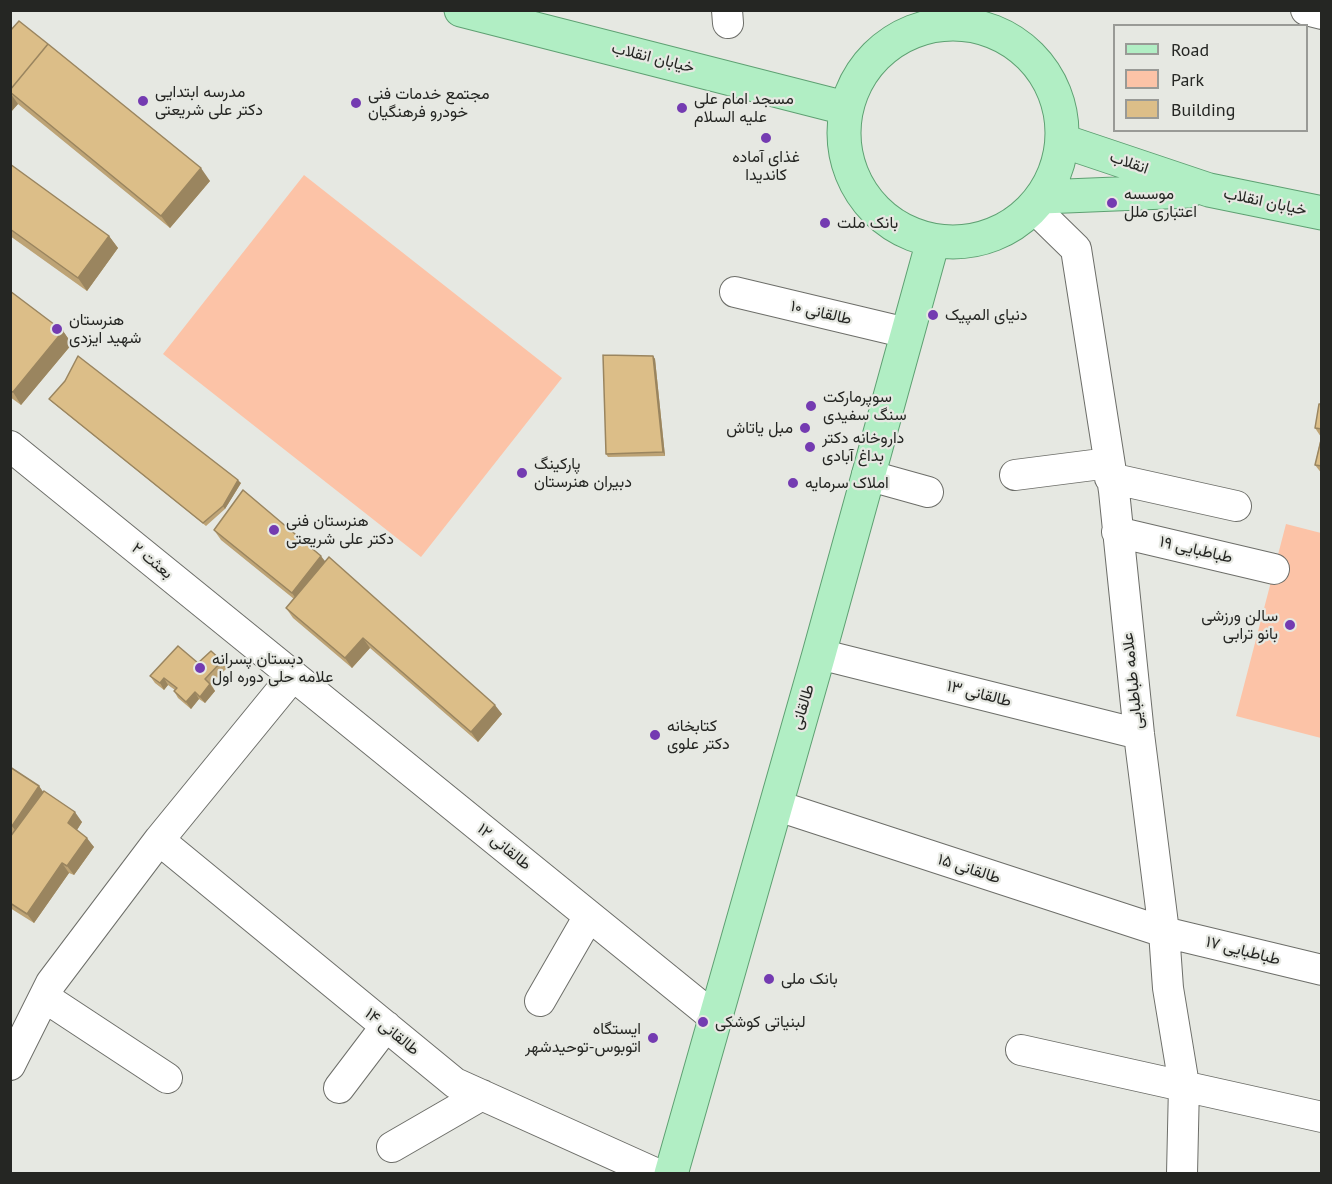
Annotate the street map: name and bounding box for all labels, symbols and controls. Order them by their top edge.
legend [1113,24,1308,132]
street label: خیابان انقلاب [610,38,696,78]
text: Road [1171,38,1209,61]
text: Park [1171,68,1204,91]
place label: مدرسه ابتدایی دکتر علی شریعتی [155,82,263,120]
place label: مجتمع خدمات فنی خودرو فرهنگیان [368,84,490,122]
place label: مسجد امام علی علیه السلام [694,89,794,127]
marker: مدرسه ابتدایی دکتر علی شریعتی [136,94,150,108]
marker: مجتمع خدمات فنی خودرو فرهنگیان [349,96,363,110]
text: Building [1171,98,1235,121]
marker: مسجد امام علی علیه السلام [675,101,689,115]
marker: غذای آماده کاندیدا [759,131,773,145]
place label: غذای آماده کاندیدا [732,147,800,185]
street label: انقلاب [1107,147,1151,179]
place label: موسسه اعتباری ملل [1124,184,1197,222]
street label: خیابان انقلاب [1222,184,1308,220]
marker: موسسه اعتباری ملل [1105,196,1119,210]
place label: بانک ملت [837,213,898,233]
marker: بانک ملت [818,216,832,230]
street label: طالقانی ۱۰ [789,297,853,329]
place label: دنیای المپیک [945,305,1027,325]
marker: دنیای المپیک [926,308,940,322]
place label: هنرستان شهید ایزدی [69,310,141,348]
marker: هنرستان شهید ایزدی [50,322,64,336]
place label: سوپرمارکت سنگ سفیدی [823,387,907,425]
marker: سوپرمارکت سنگ سفیدی [804,399,818,413]
place label: مبل یاتاش [726,418,793,438]
marker: مبل یاتاش [798,421,812,435]
place label: داروخانه دکتر بداغ آبادی [822,428,904,466]
marker: داروخانه دکتر بداغ آبادی [803,440,817,454]
place label: پارکینگ دبیران هنرستان [534,454,632,492]
marker: پارکینگ دبیران هنرستان [515,466,529,480]
place label: املاک سرمایه [805,473,889,493]
marker: املاک سرمایه [786,476,800,490]
place label: هنرستان فنی دکتر علی شریعتی [286,511,394,549]
marker: هنرستان فنی دکتر علی شریعتی [267,523,281,537]
street label: طباطبایی ۱۹ [1158,532,1234,568]
street label: بعثت ۲ [128,539,176,583]
place label: سالن ورزشی بانو ترابی [1201,606,1278,644]
marker: سالن ورزشی بانو ترابی [1283,618,1297,632]
street label: علامه طباطبایی [1118,632,1148,730]
place label: دبستان پسرانه علامه حلی دوره اول [212,649,333,687]
marker: دبستان پسرانه علامه حلی دوره اول [193,661,207,675]
street label: طالقانی ۱۳ [945,677,1013,711]
street label: طالقانی [787,682,819,732]
place label: کتابخانه دکتر علوی [667,716,730,754]
marker: کتابخانه دکتر علوی [648,728,662,742]
street label: طالقانی ۱۲ [473,820,535,874]
street label: طالقانی ۱۵ [935,850,1003,888]
street label: طباطبایی ۱۷ [1204,932,1282,970]
place label: بانک ملی [781,969,838,989]
marker: بانک ملی [762,972,776,986]
street label: طالقانی ۱۴ [361,1004,423,1060]
place label: لبنیاتی کوشکی [715,1012,805,1032]
marker: لبنیاتی کوشکی [696,1015,710,1029]
place label: ایستگاه اتوبوس-توحیدشهر [525,1019,641,1057]
marker: ایستگاه اتوبوس-توحیدشهر [646,1031,660,1045]

